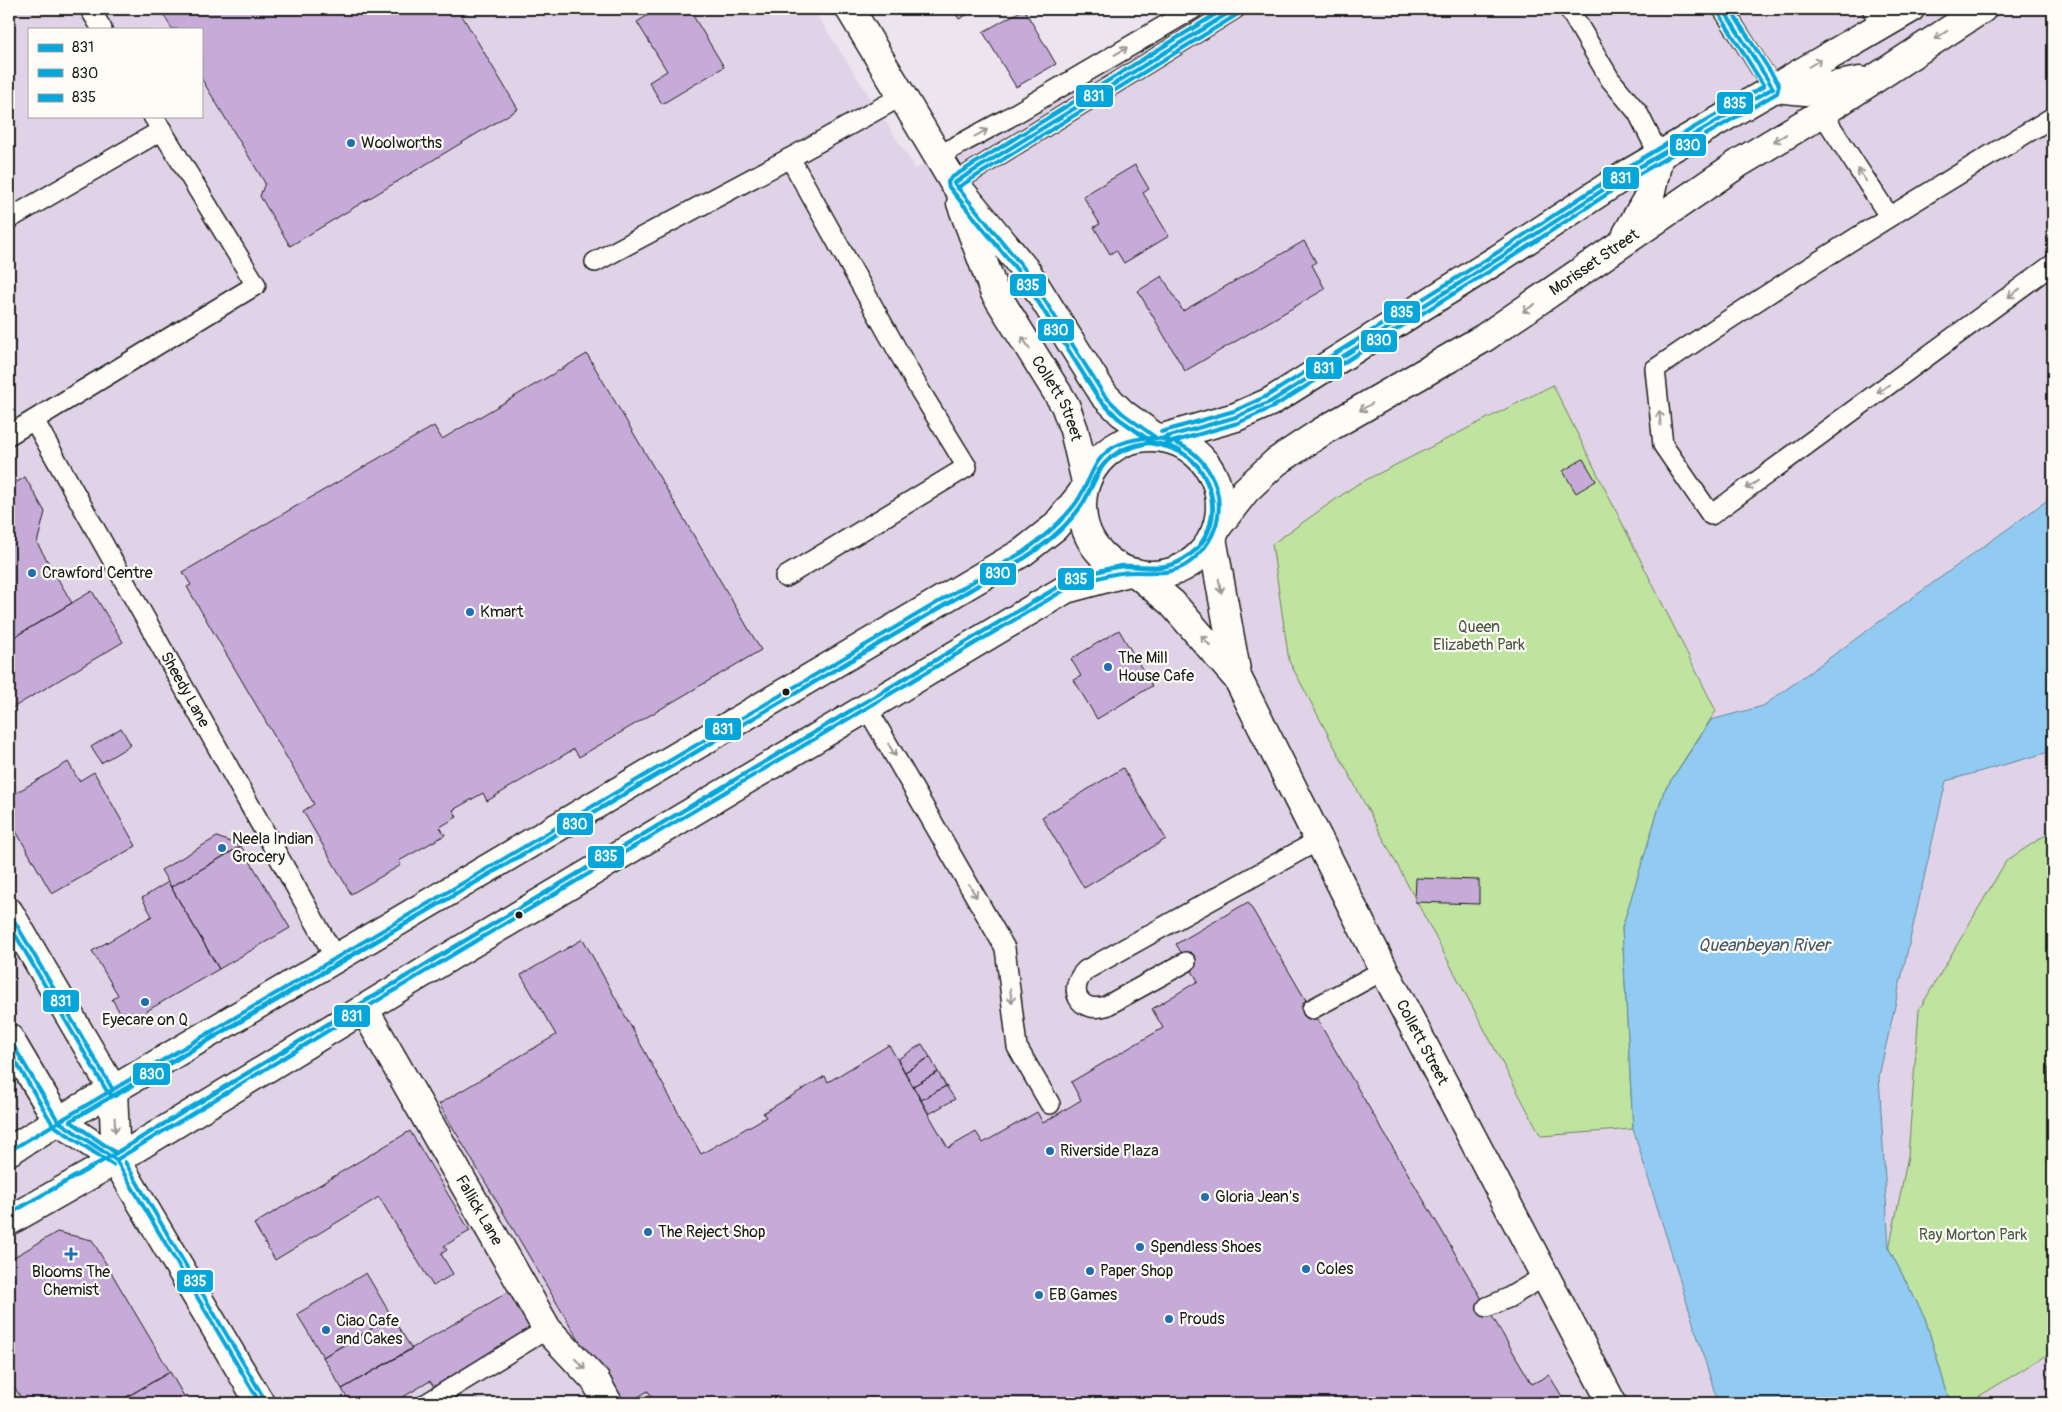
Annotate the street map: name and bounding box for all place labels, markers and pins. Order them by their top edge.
place label: Woolworths [361,133,442,153]
marker: Woolworths [345,137,357,149]
place label: Crawford Centre [42,563,153,583]
marker: Crawford Centre [26,567,38,579]
place label: Kmart [480,602,524,622]
marker: Kmart [464,606,476,618]
place label: The Mill House Cafe [1118,648,1194,686]
marker: The Mill House Cafe [1102,661,1114,673]
unlabelled marker [781,687,791,697]
place label: Neela Indian Grocery [232,829,314,867]
marker: Neela Indian Grocery [216,842,228,854]
unlabelled marker [514,910,524,920]
marker: Eyecare on Q [139,996,151,1008]
place label: Eyecare on Q [102,1010,188,1030]
place label: Riverside Plaza [1060,1141,1159,1161]
marker: Riverside Plaza [1044,1145,1056,1157]
place label: Gloria Jean's [1215,1187,1299,1207]
marker: Gloria Jean's [1199,1191,1211,1203]
place label: The Reject Shop [658,1222,766,1242]
marker: The Reject Shop [642,1226,654,1238]
place label: Spendless Shoes [1150,1237,1261,1257]
marker: Spendless Shoes [1134,1241,1146,1253]
marker: Blooms The Chemist [65,1248,77,1260]
place label: Coles [1316,1259,1353,1279]
place label: Paper Shop [1100,1261,1173,1281]
place label: Blooms The Chemist [32,1262,110,1300]
marker: Coles [1300,1263,1312,1275]
marker: Paper Shop [1084,1265,1096,1277]
place label: EB Games [1049,1285,1117,1305]
marker: EB Games [1033,1289,1045,1301]
place label: Prouds [1179,1309,1225,1329]
place label: Ciao Cafe and Cakes [336,1311,402,1349]
marker: Prouds [1163,1313,1175,1325]
marker: Ciao Cafe and Cakes [320,1324,332,1336]

